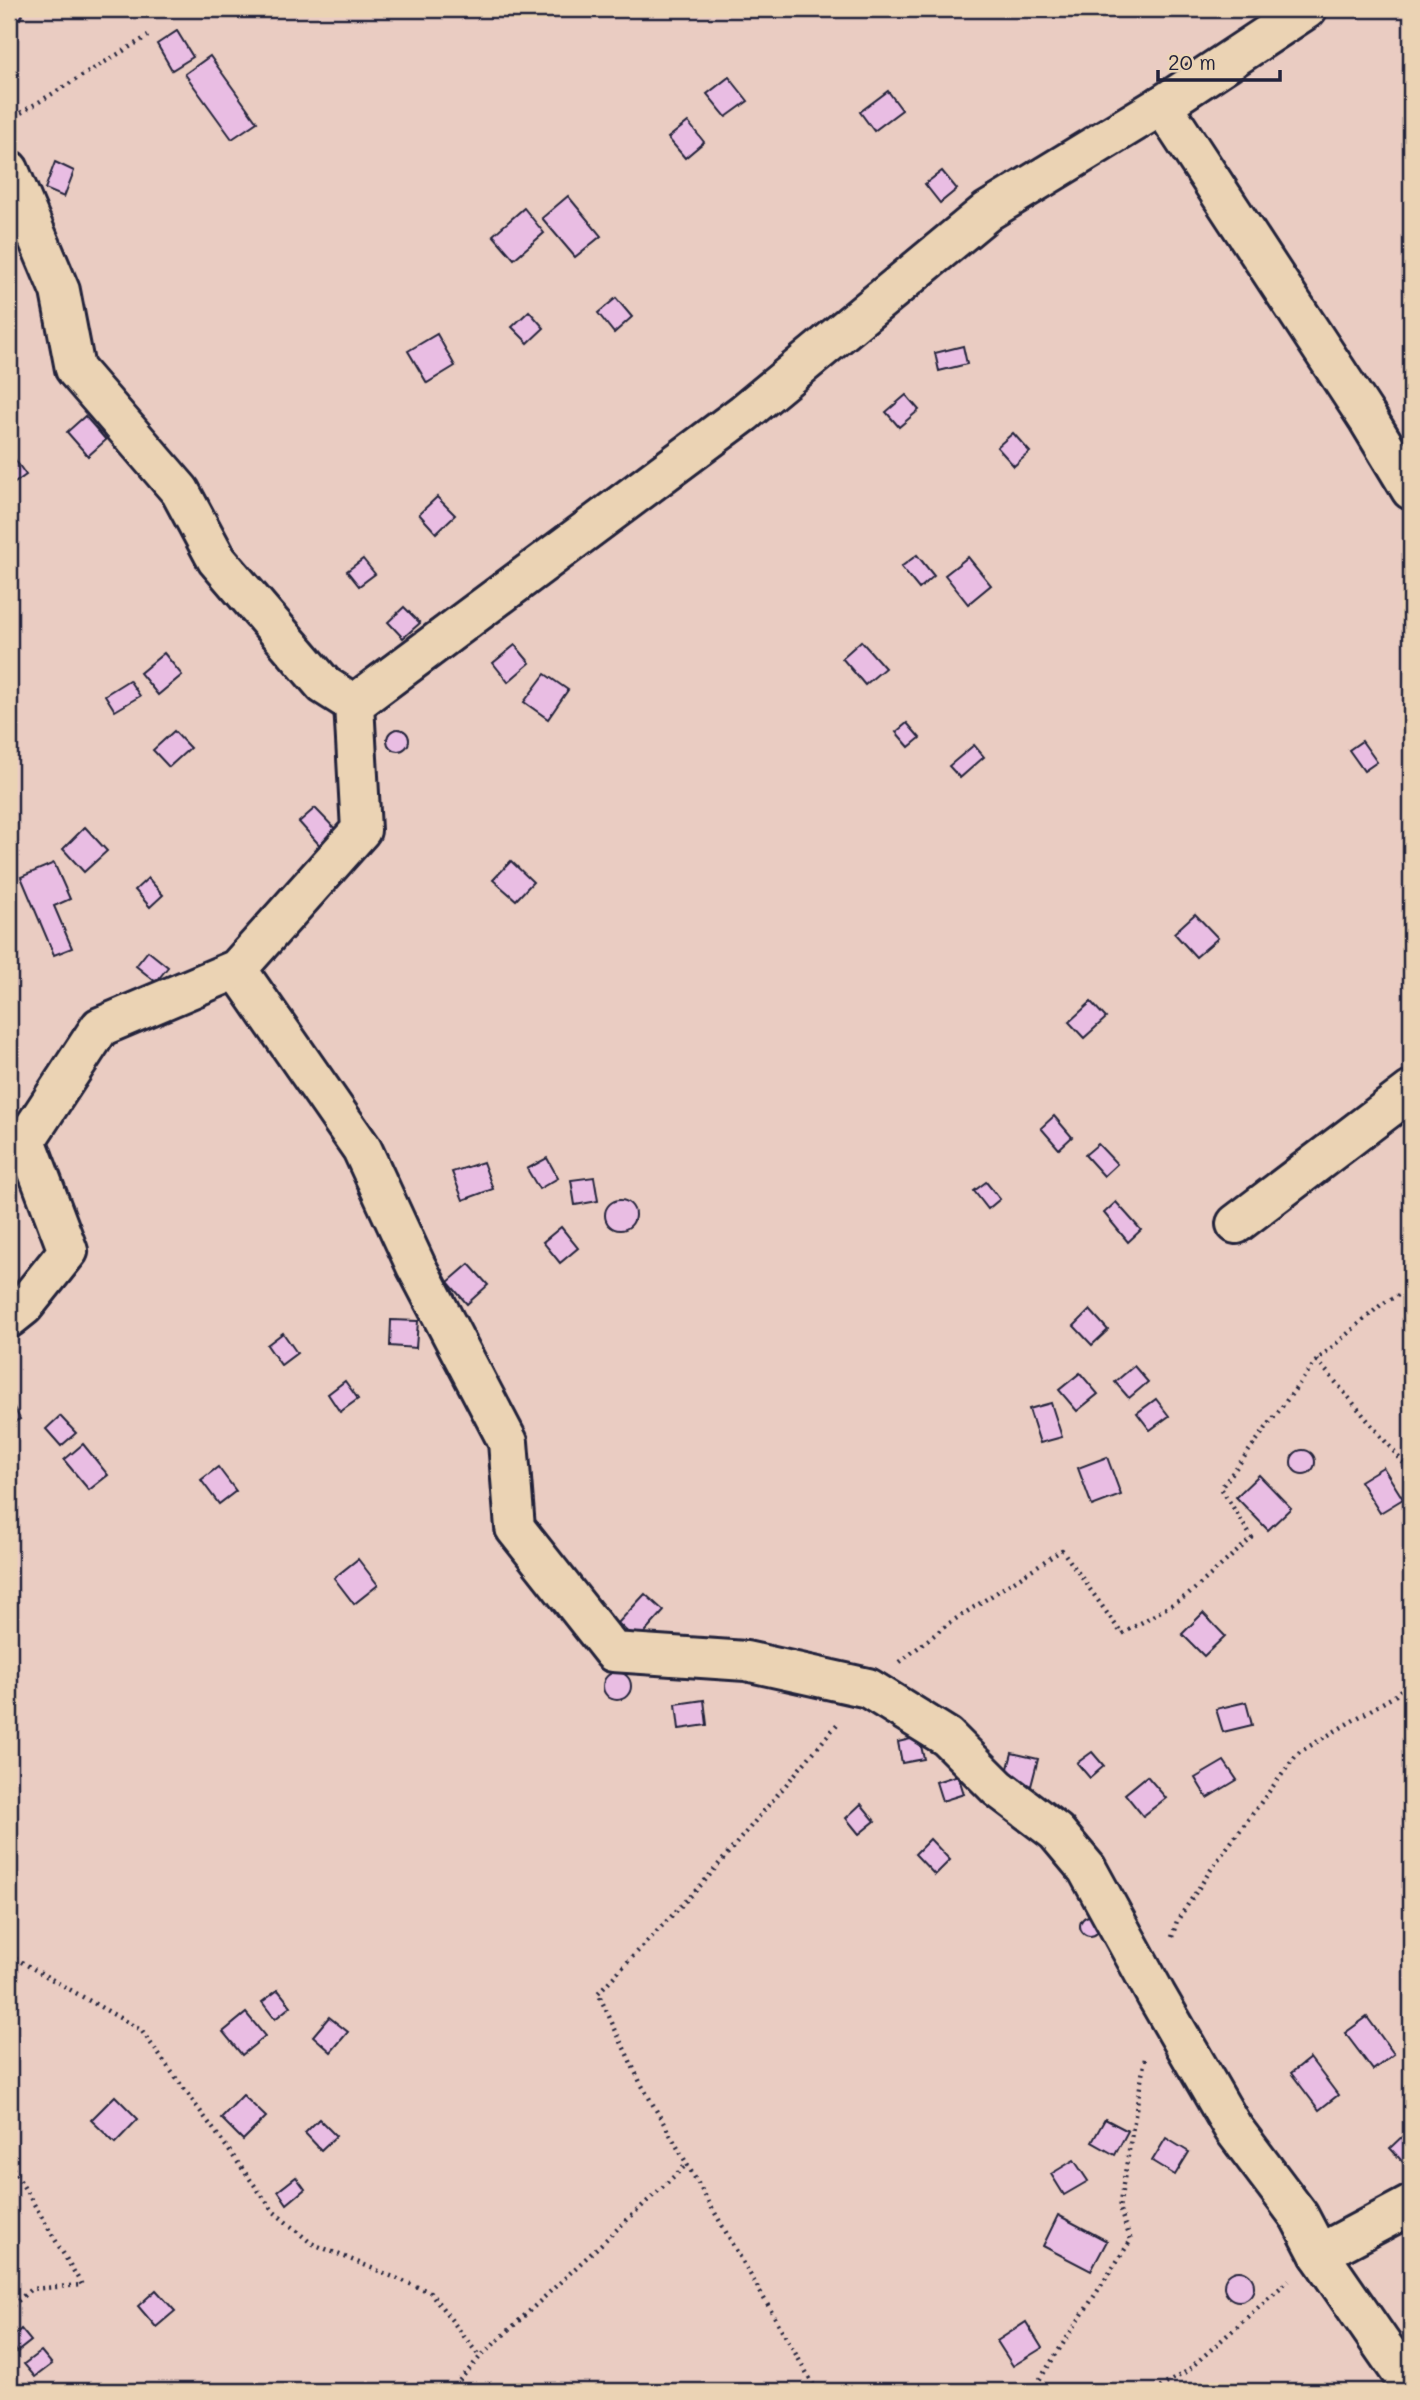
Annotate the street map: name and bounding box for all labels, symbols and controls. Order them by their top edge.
scale bar [1158,38,1280,82]
text: 20 m [1168,48,1216,75]

